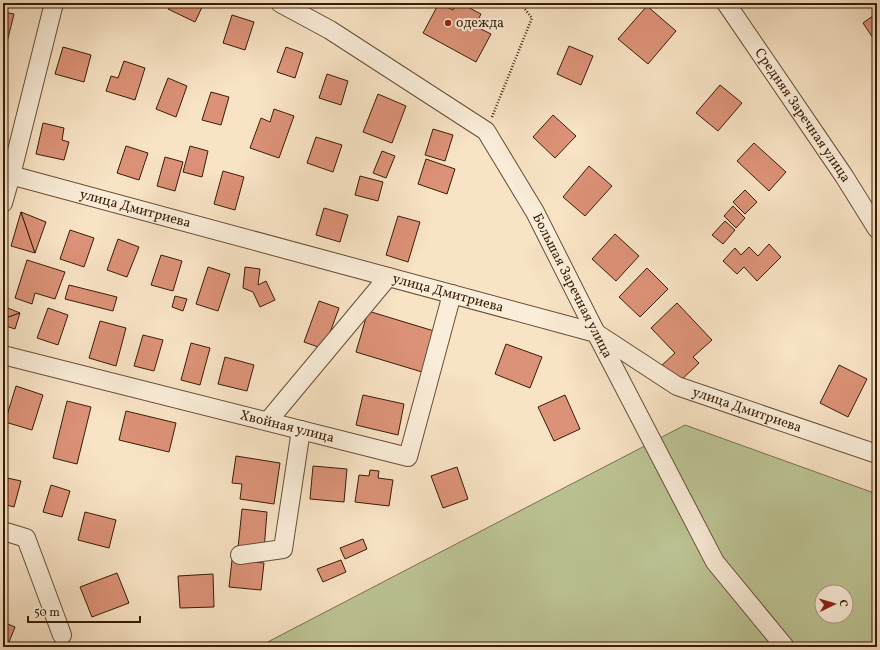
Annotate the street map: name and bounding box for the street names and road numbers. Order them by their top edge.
street label: Средняя Заречная улица [750,44,855,186]
street label: улица Дмитриева [78,185,193,233]
street label: Большая Заречная улица [528,210,617,362]
street label: улица Дмитриева [390,269,506,317]
street label: улица Дмитриева [690,382,804,437]
street label: Хвойная улица [238,406,336,448]

